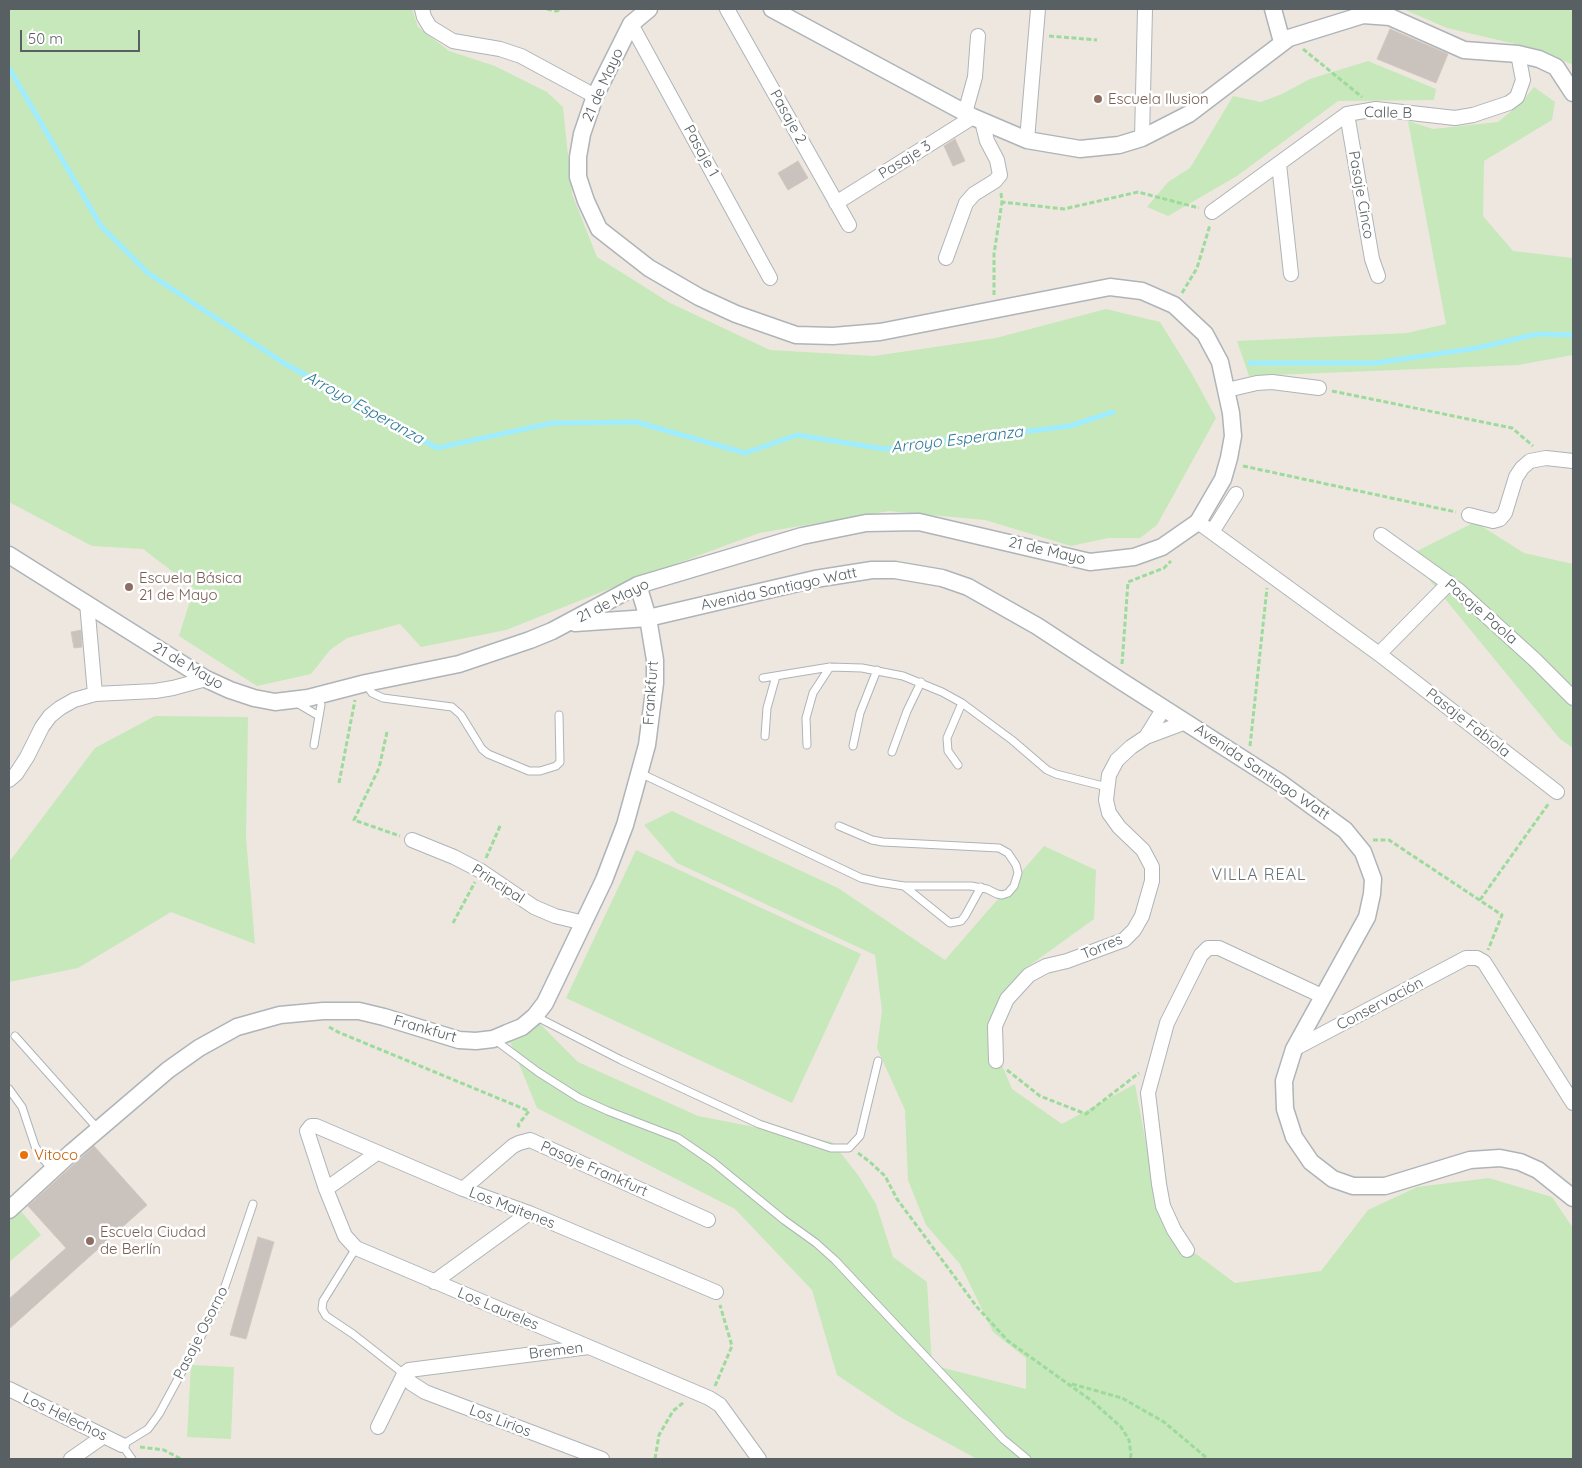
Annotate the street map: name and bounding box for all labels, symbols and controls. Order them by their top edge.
scale bar [22,20,142,52]
text: 50 m [28,29,63,48]
street label: 21 de Mayo [579,45,627,125]
street label: Pasaje 2 [766,87,810,147]
place label: Escuela Ilusion [1108,90,1209,108]
marker: Escuela Ilusion [1092,93,1104,105]
street label: Calle B [1364,104,1412,122]
street label: Pasaje 1 [679,122,723,180]
street label: Pasaje 3 [875,137,935,183]
street label: Pasaje Cinco [1344,149,1378,241]
water label: Arroyo Esperanza [301,367,427,449]
water label: Arroyo Esperanza [890,422,1024,458]
street label: 21 de Mayo [1007,533,1087,569]
street label: Avenida Santiago Watt [699,564,859,614]
place label: Escuela Básica 21 de Mayo [139,569,242,604]
street label: 21 de Mayo [574,575,652,627]
street label: Pasaje Paola [1441,576,1521,648]
marker: Escuela Básica 21 de Mayo [123,581,135,593]
street label: 21 de Mayo [149,639,227,693]
street label: Frankfurt [640,660,662,726]
street label: Pasaje Fabiola [1422,685,1514,761]
street label: Avenida Santiago Watt [1191,720,1333,824]
street label: Principal [468,860,528,908]
district label: VILLA REAL [1210,865,1308,885]
street label: Torres [1079,930,1125,964]
street label: Conservación [1334,974,1426,1034]
street label: Frankfurt [392,1011,458,1047]
street label: Pasaje Frankfurt [538,1137,650,1201]
place label: Vitoco [34,1146,78,1164]
marker: Vitoco [18,1149,30,1161]
street label: Los Maitenes [467,1183,557,1233]
place label: Escuela Ciudad de Berlín [100,1223,206,1258]
marker: Escuela Ciudad de Berlín [84,1235,96,1247]
street label: Pasaje Osorno [170,1284,232,1382]
street label: Los Laureles [455,1284,541,1334]
street label: Bremen [528,1339,584,1363]
street label: Los Helechos [20,1389,110,1445]
street label: Los Lirios [467,1401,533,1441]

